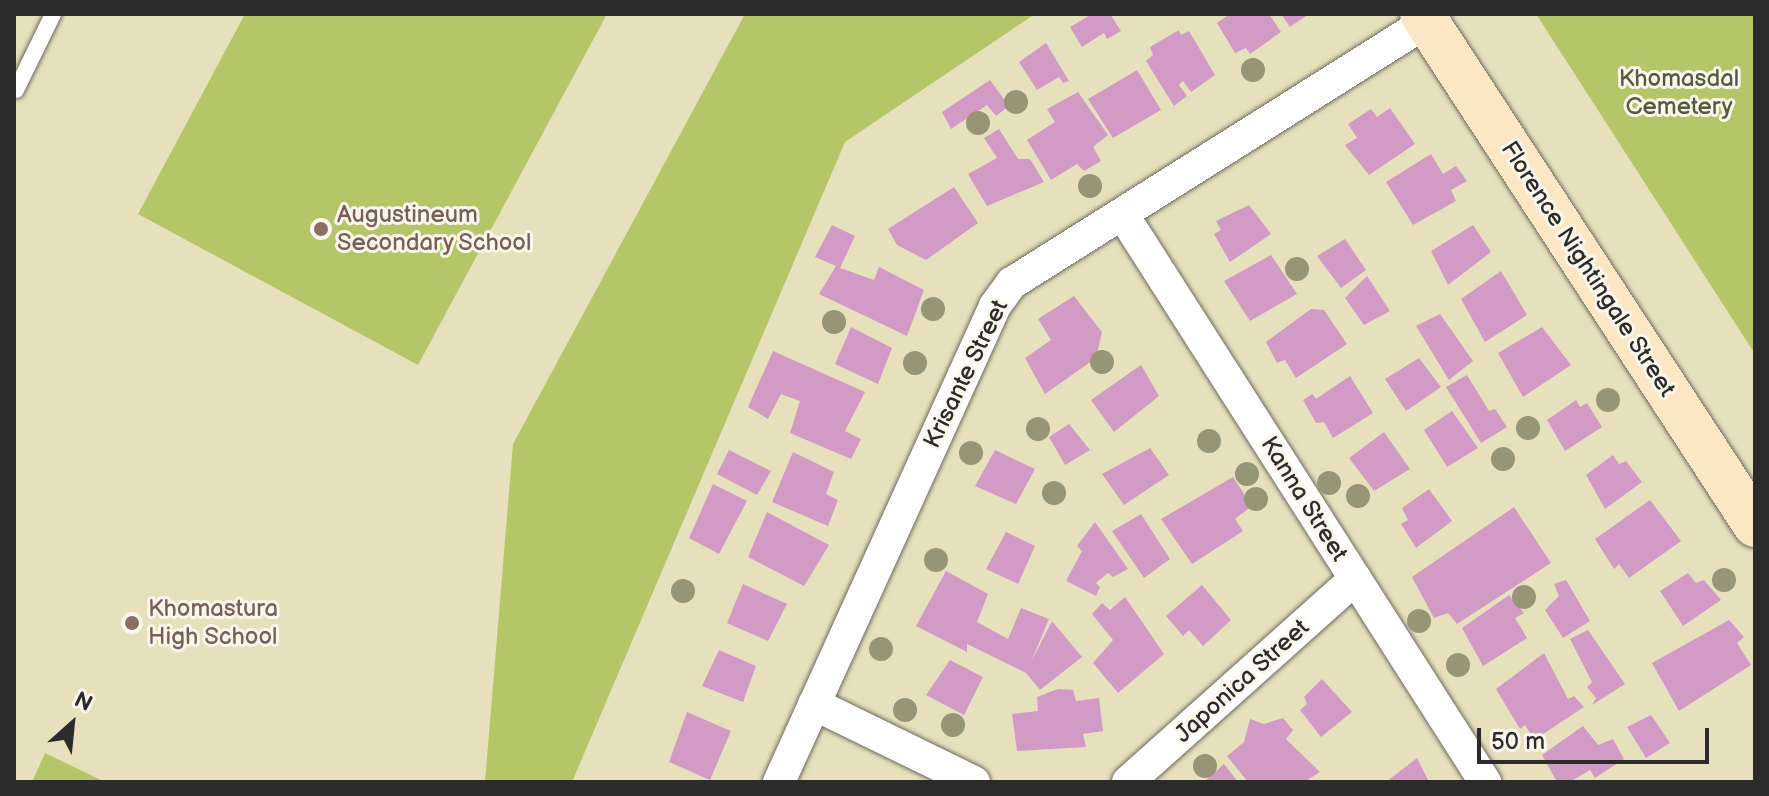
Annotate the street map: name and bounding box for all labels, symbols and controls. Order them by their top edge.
park label: Khomasdal Cemetery [1619,65,1739,121]
street label: Florence Nightingale Street [1494,136,1682,402]
place label: Augustineum Secondary School [337,201,533,257]
marker: Augustineum Secondary School [312,220,330,238]
street label: Krisante Street [918,295,1014,453]
street label: Kanna Street [1254,431,1354,567]
place label: Khomastura High School [148,595,278,651]
street label: Japonica Street [1169,613,1315,749]
marker: Khomastura High School [123,614,141,632]
north arrow [32,684,112,764]
text: N [70,686,97,718]
scale bar [1481,712,1713,762]
text: 50 m [1491,727,1545,756]

